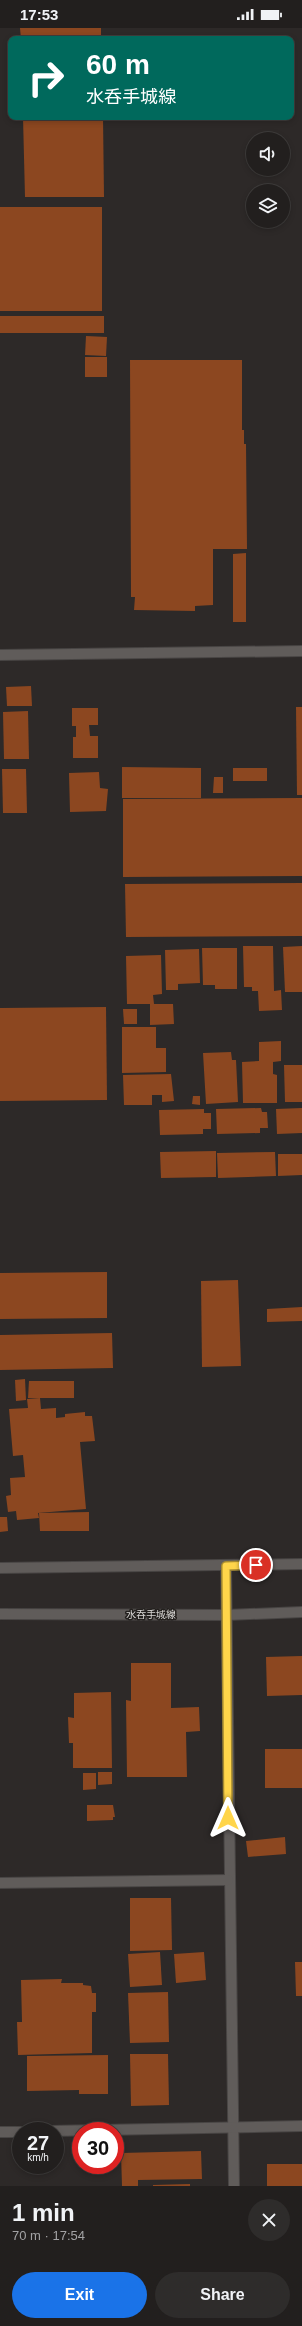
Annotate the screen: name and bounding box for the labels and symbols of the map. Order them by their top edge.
pin [239,1548,273,1582]
street label: 水呑手城線 [126,1609,176,1620]
position arrow [207,1797,249,1839]
speed limit sign: 30 [72,2122,124,2174]

